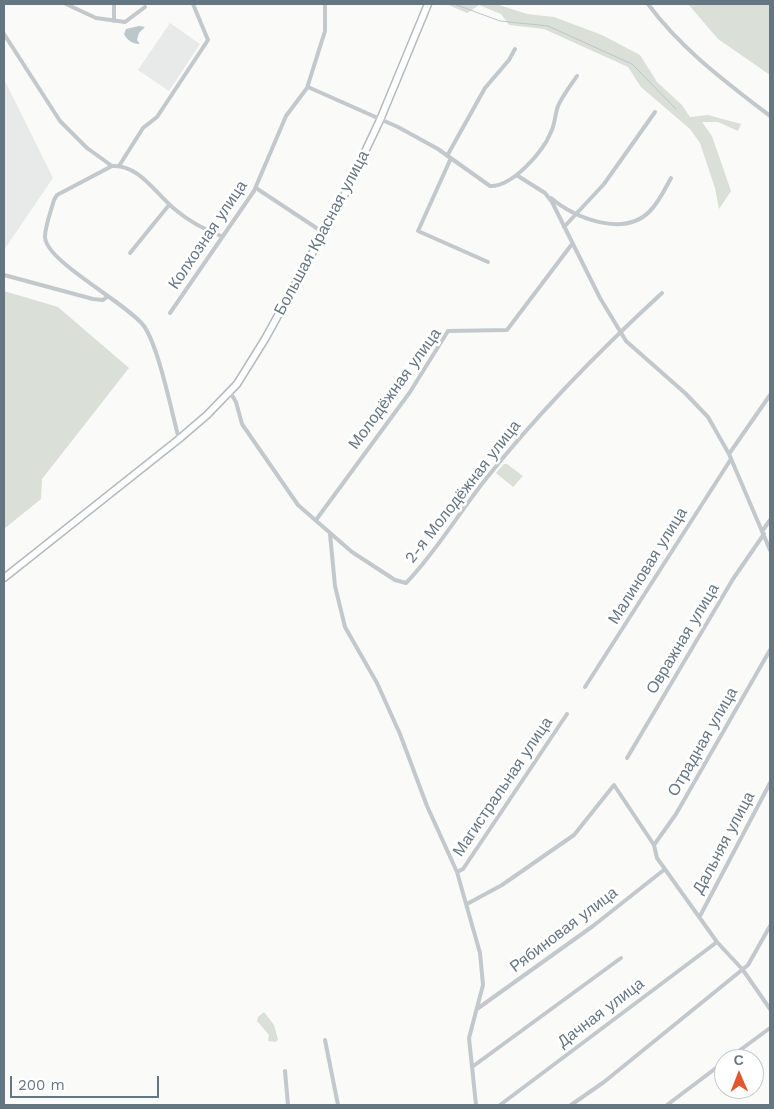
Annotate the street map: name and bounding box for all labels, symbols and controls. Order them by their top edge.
street label: Большая Красная улица [270,147,374,319]
street label: Колхозная улица [165,177,251,293]
street label: Молодёжная улица [345,325,445,453]
street label: 2-я Молодёжная улица [401,417,525,567]
street label: Малиновая улица [604,504,692,628]
street label: Овражная улица [643,580,723,698]
street label: Отрадная улица [664,684,742,800]
street label: Магистральная улица [449,714,557,860]
street label: Дальняя улица [689,789,759,897]
street label: Рябиновая улица [506,883,622,977]
street label: Дачная улица [554,974,648,1052]
north arrow [714,1049,764,1099]
text: С [734,1052,744,1068]
scale bar [12,1066,161,1098]
text: 200 m [18,1076,65,1094]

